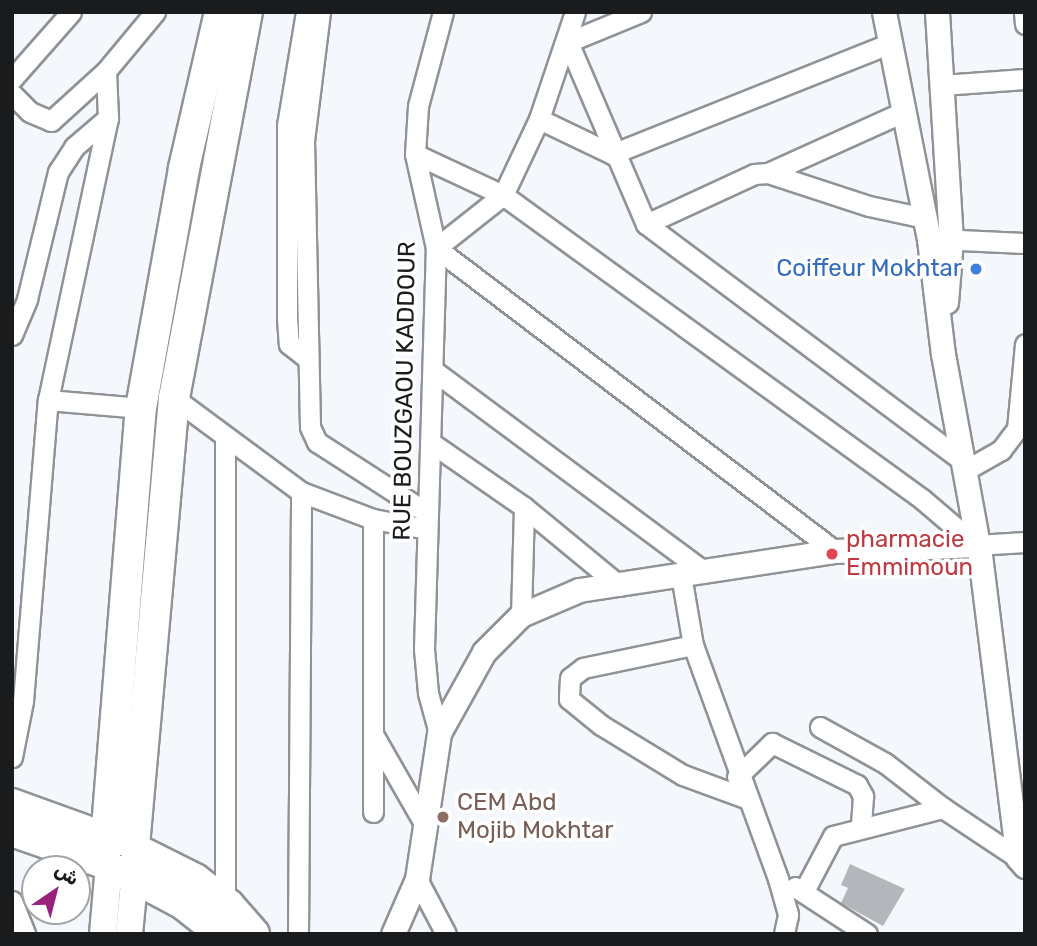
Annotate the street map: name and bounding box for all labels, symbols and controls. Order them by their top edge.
street label: RUE BOUZGAOU KADDOUR [388,241,422,541]
place label: Coiffeur Mokhtar [776,255,962,283]
marker: Coiffeur Mokhtar [968,261,984,277]
place label: pharmacie Emmimoun [846,526,973,582]
marker: pharmacie Emmimoun [824,546,840,562]
place label: CEM Abd Mojib Mokhtar [457,789,613,845]
marker: CEM Abd Mojib Mokhtar [435,809,451,825]
north arrow [21,855,91,925]
text: ش [51,858,84,890]

